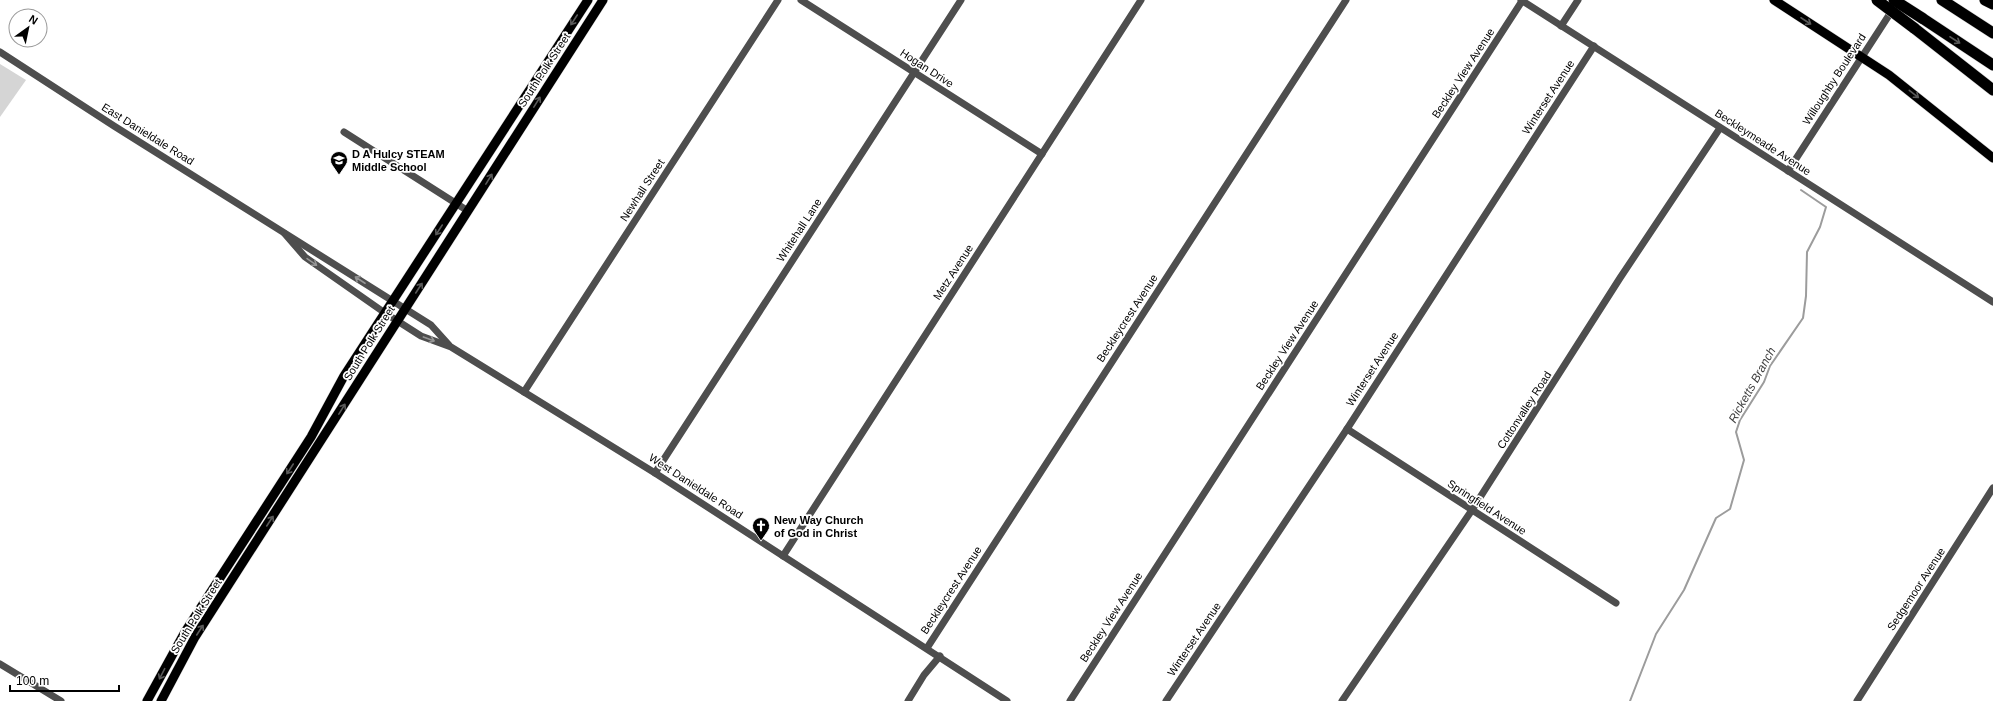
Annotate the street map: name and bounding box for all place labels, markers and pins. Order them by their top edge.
place label: D A Hulcy STEAM Middle School [352,148,445,173]
school or university icon: D A Hulcy STEAM Middle School [329,150,349,175]
place label: New Way Church of God in Christ [774,514,864,539]
church icon: New Way Church of God in Christ [751,516,771,541]

